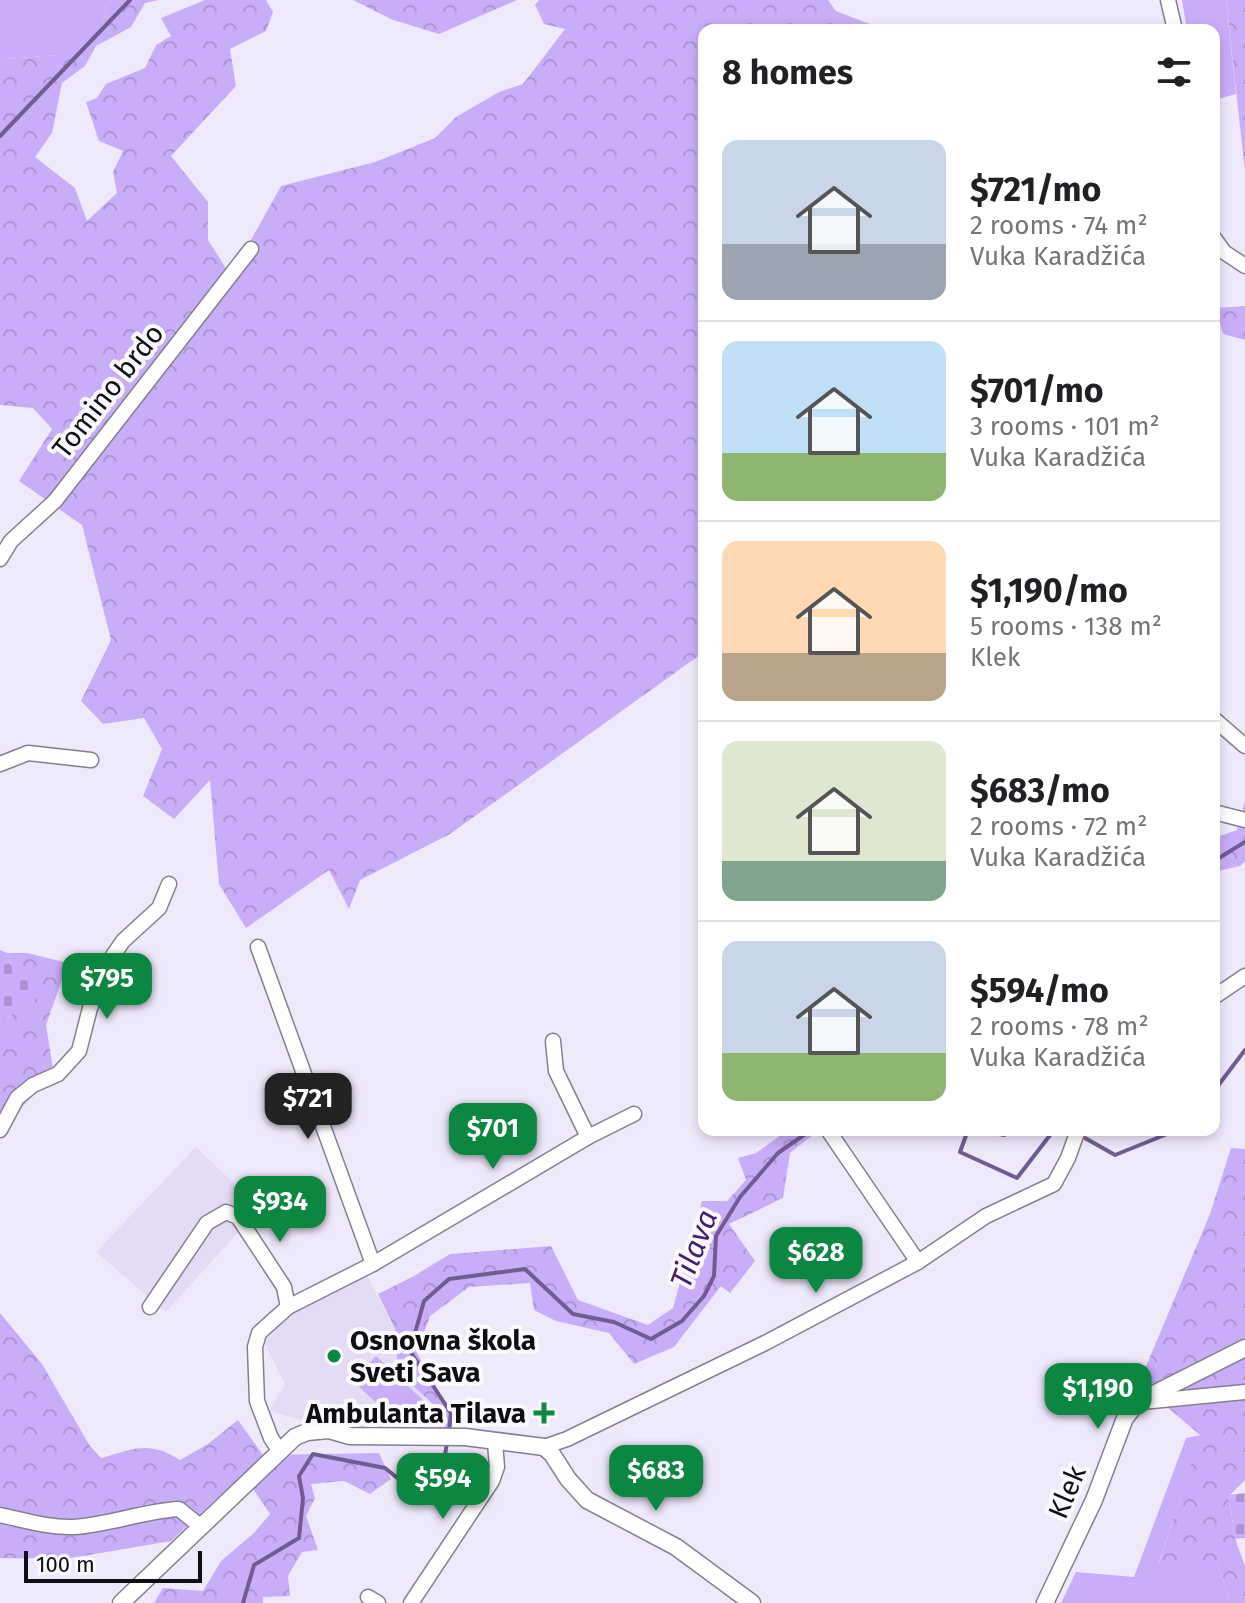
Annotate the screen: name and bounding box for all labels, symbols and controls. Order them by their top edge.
icon: filters [1152,50,1196,94]
text: 8 homes [722,52,853,93]
text: $721/mo [970,169,1101,210]
icon: home [786,172,882,268]
text: 2 rooms · 74 m² [970,210,1148,241]
text: Vuka Karadžića [970,241,1146,272]
street label: Tomino brdo [45,317,171,465]
text: $701/mo [970,370,1104,411]
icon: home [786,373,882,469]
text: 3 rooms · 101 m² [970,411,1160,442]
text: Vuka Karadžića [970,442,1146,473]
text: $1,190/mo [970,570,1128,611]
icon: home [786,573,882,669]
text: 5 rooms · 138 m² [970,611,1162,642]
text: Klek [970,642,1020,673]
text: $683/mo [970,770,1110,811]
icon: home [786,773,882,869]
text: 2 rooms · 72 m² [970,811,1147,842]
text: Vuka Karadžića [970,842,1146,873]
pin: $795 [60,953,154,1021]
text: $795 [80,963,134,994]
text: $594/mo [970,970,1109,1011]
icon: home [786,973,882,1069]
text: 2 rooms · 78 m² [970,1011,1149,1042]
text: Vuka Karadžića [970,1042,1146,1073]
pin: $721 [261,1073,355,1141]
text: $721 [283,1083,333,1114]
pin: $701 [446,1103,540,1171]
text: $701 [467,1113,519,1144]
pin: $934 [233,1176,327,1244]
text: $934 [252,1186,308,1217]
water label: Tilava [663,1205,725,1293]
pin: $628 [769,1227,863,1295]
text: $628 [787,1237,845,1268]
place label: Osnovna škola Sveti Sava [350,1324,536,1389]
marker: Osnovna škola Sveti Sava [325,1347,343,1365]
pin: $1,190 [1033,1363,1163,1431]
text: $1,190 [1063,1373,1133,1404]
place label: Ambulanta Tilava [305,1397,526,1430]
marker: Ambulanta Tilava [533,1402,555,1424]
pin: $683 [609,1445,703,1513]
pin: $594 [396,1453,490,1521]
text: $683 [627,1455,685,1486]
street label: Klek [1041,1460,1093,1523]
text: $594 [415,1463,471,1494]
scale bar [24,1547,202,1583]
text: 100 m [36,1551,95,1578]

